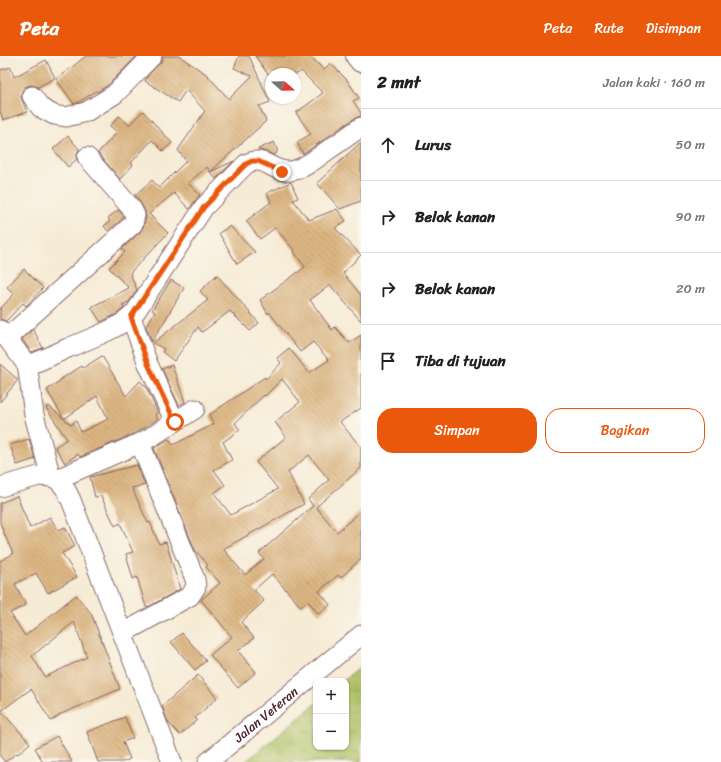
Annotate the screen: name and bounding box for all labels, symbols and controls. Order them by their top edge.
text: Peta [20,12,59,45]
text: Peta [544,16,572,41]
text: Rute [594,16,624,41]
text: Disimpan [646,16,701,41]
text: 2 mnt [377,67,420,97]
north arrow [265,68,301,104]
text: Jalan kaki · 160 m [603,71,705,94]
text: Lurus [415,132,451,158]
text: 50 m [675,133,705,156]
icon: ahead [377,134,399,156]
route end [273,163,291,181]
text: Belok kanan [415,204,495,230]
text: 90 m [675,205,705,228]
icon: right [377,206,399,228]
text: Belok kanan [415,276,495,302]
text: 20 m [676,277,705,300]
icon: right [377,278,399,300]
text: Tiba di tujuan [415,348,506,374]
icon: arrive [377,350,399,372]
button: Simpan [377,408,537,453]
button: Bagikan [545,408,705,453]
route start [166,413,184,431]
map controls [313,678,349,750]
button: + [313,678,349,714]
street label: Jalan Veteran [228,680,303,749]
button: − [313,714,349,750]

